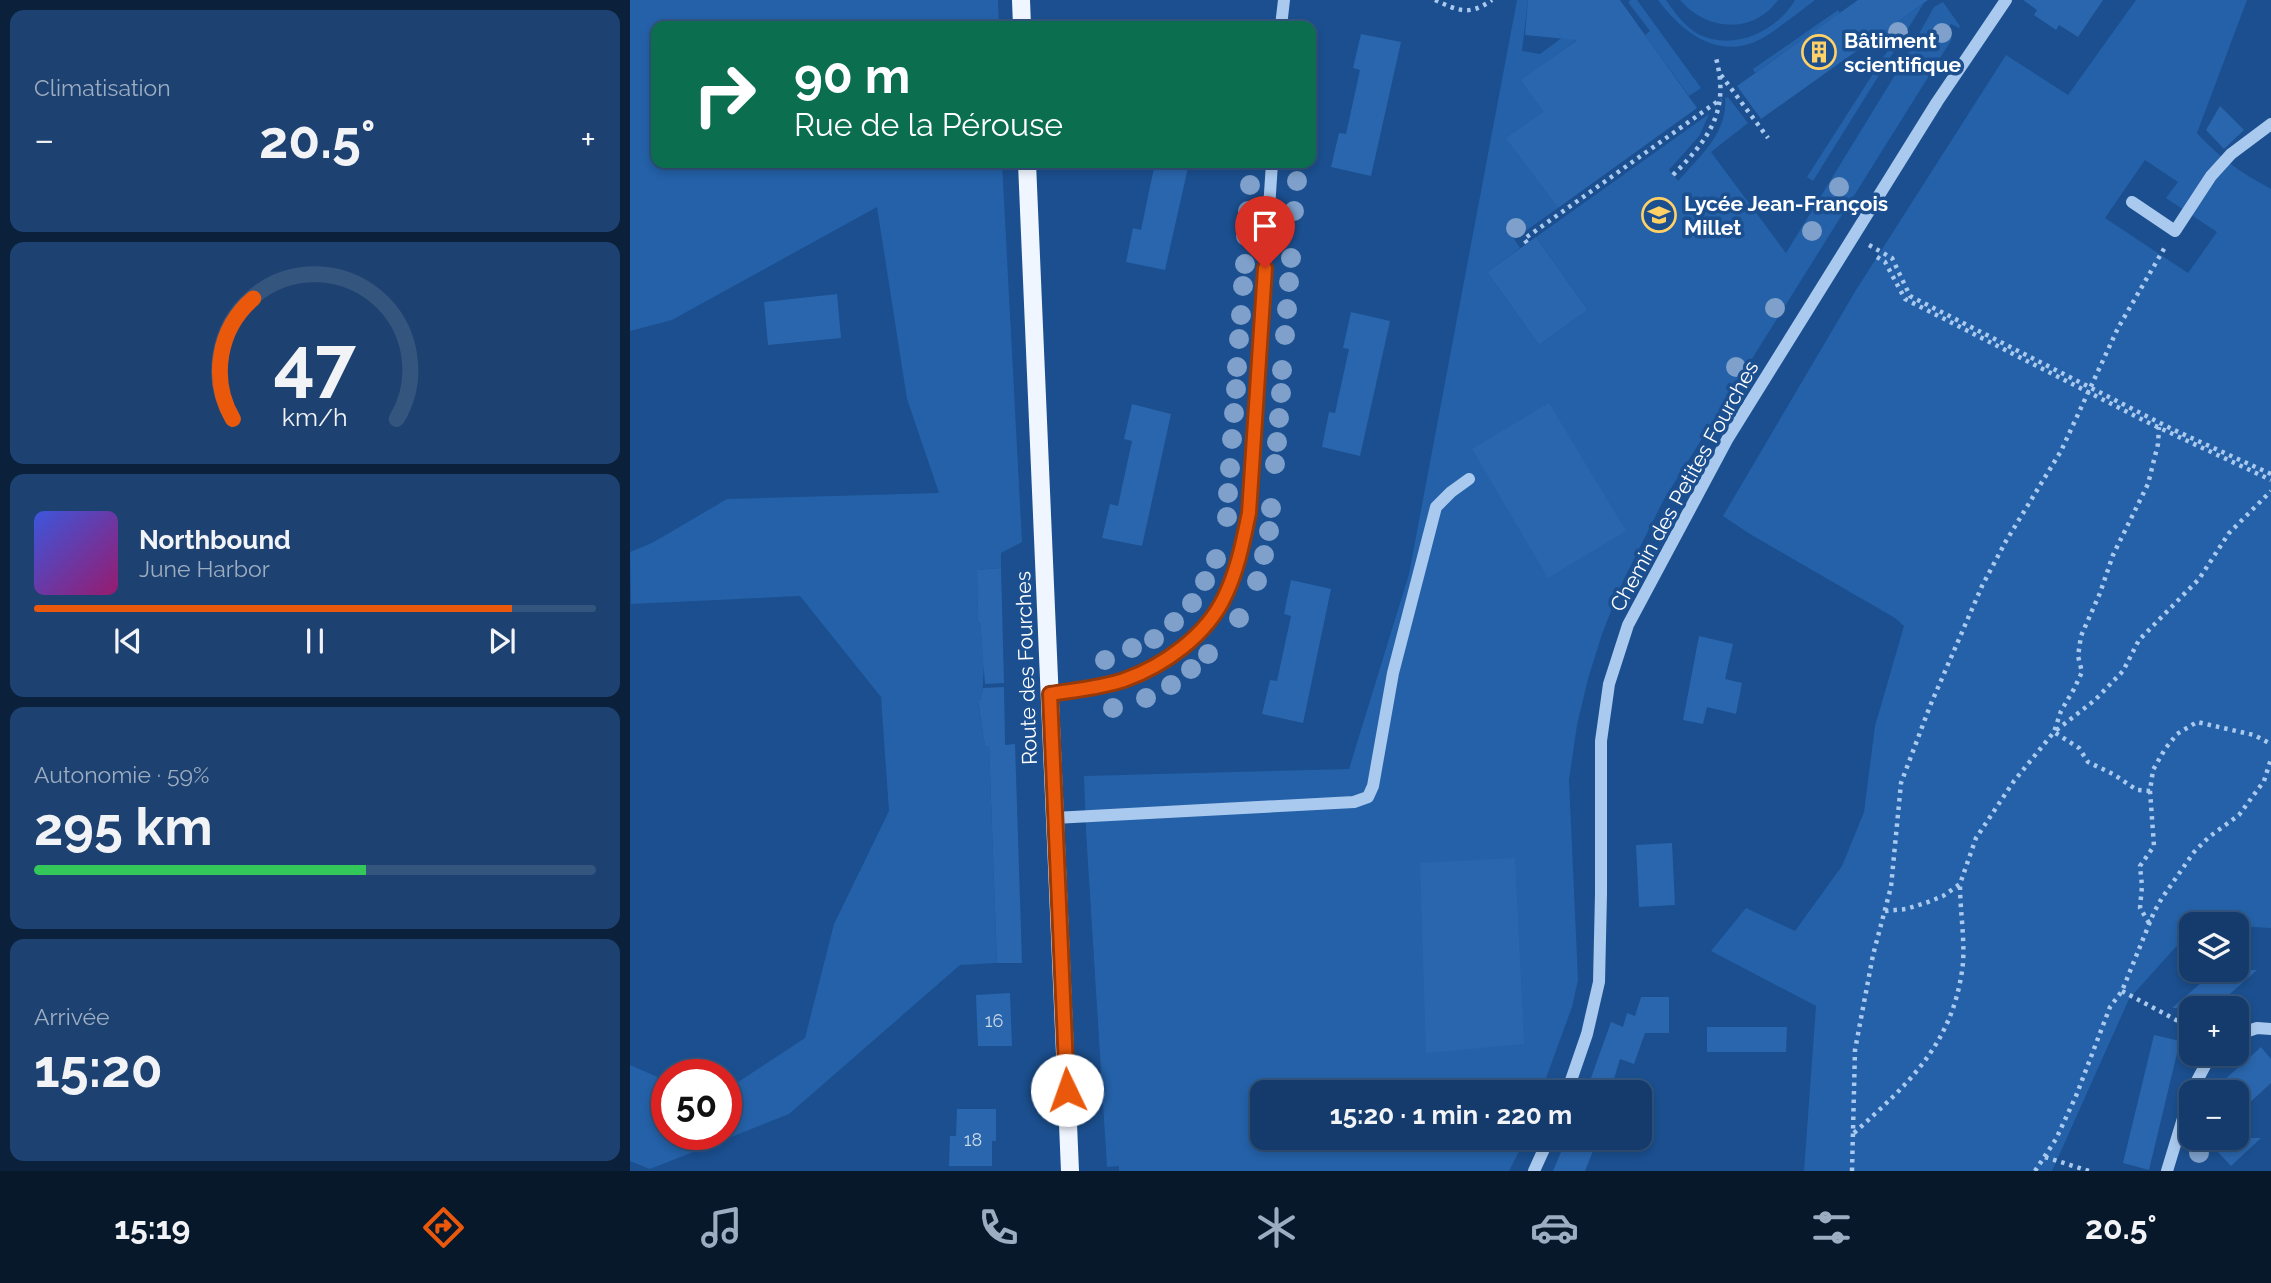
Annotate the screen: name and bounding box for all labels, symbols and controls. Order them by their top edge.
place label: Bâtiment scientifique [1844,28,1961,77]
building icon: Bâtiment scientifique [1800,33,1838,71]
text: 90 m [794,47,910,104]
icon: right [679,49,770,140]
text: Climatisation [34,74,171,101]
text: Rue de la Pérouse [794,106,1063,143]
text: 20.5° [259,109,376,170]
text: − [34,117,54,162]
text: + [580,117,596,162]
place label: Lycée Jean-François Millet [1684,191,1888,240]
pin [1235,196,1295,268]
school or university icon: Lycée Jean-François Millet [1640,196,1678,234]
icon: arrive [1246,207,1284,245]
text: 47 [274,322,356,407]
street label: Chemin des Petites Fourches [1605,356,1763,616]
text: km/h [282,402,348,432]
text: Northbound [139,525,291,555]
text: June Harbor [139,555,270,582]
street label: Route des Fourches [1010,571,1042,765]
icon: previous [109,622,147,660]
icon: pause [296,622,334,660]
icon: next [483,622,521,660]
text: Autonomie · 59% [34,761,209,788]
text: 295 km [34,796,213,857]
map controls [2179,912,2249,1150]
button: layers [2179,912,2249,982]
button: + [2179,996,2249,1066]
text: Arrivée [34,1003,110,1030]
house number: 16 [985,1010,1003,1031]
text: 15:20 [34,1038,163,1099]
position arrow [1030,1053,1104,1127]
speed limit sign: 50 [651,1059,742,1150]
button: − [2179,1080,2249,1150]
text: 15:20 · 1 min · 220 m [1330,1100,1572,1130]
house number: 18 [964,1129,982,1150]
icon: directions [419,1203,468,1252]
icon: music [697,1203,746,1252]
icon: phone [974,1203,1023,1252]
icon: climate [1252,1203,1301,1252]
icon: car [1530,1203,1579,1252]
icon: filters [1807,1203,1856,1252]
text: 15:19 [114,1209,190,1246]
text: 20.5° [2085,1209,2157,1246]

